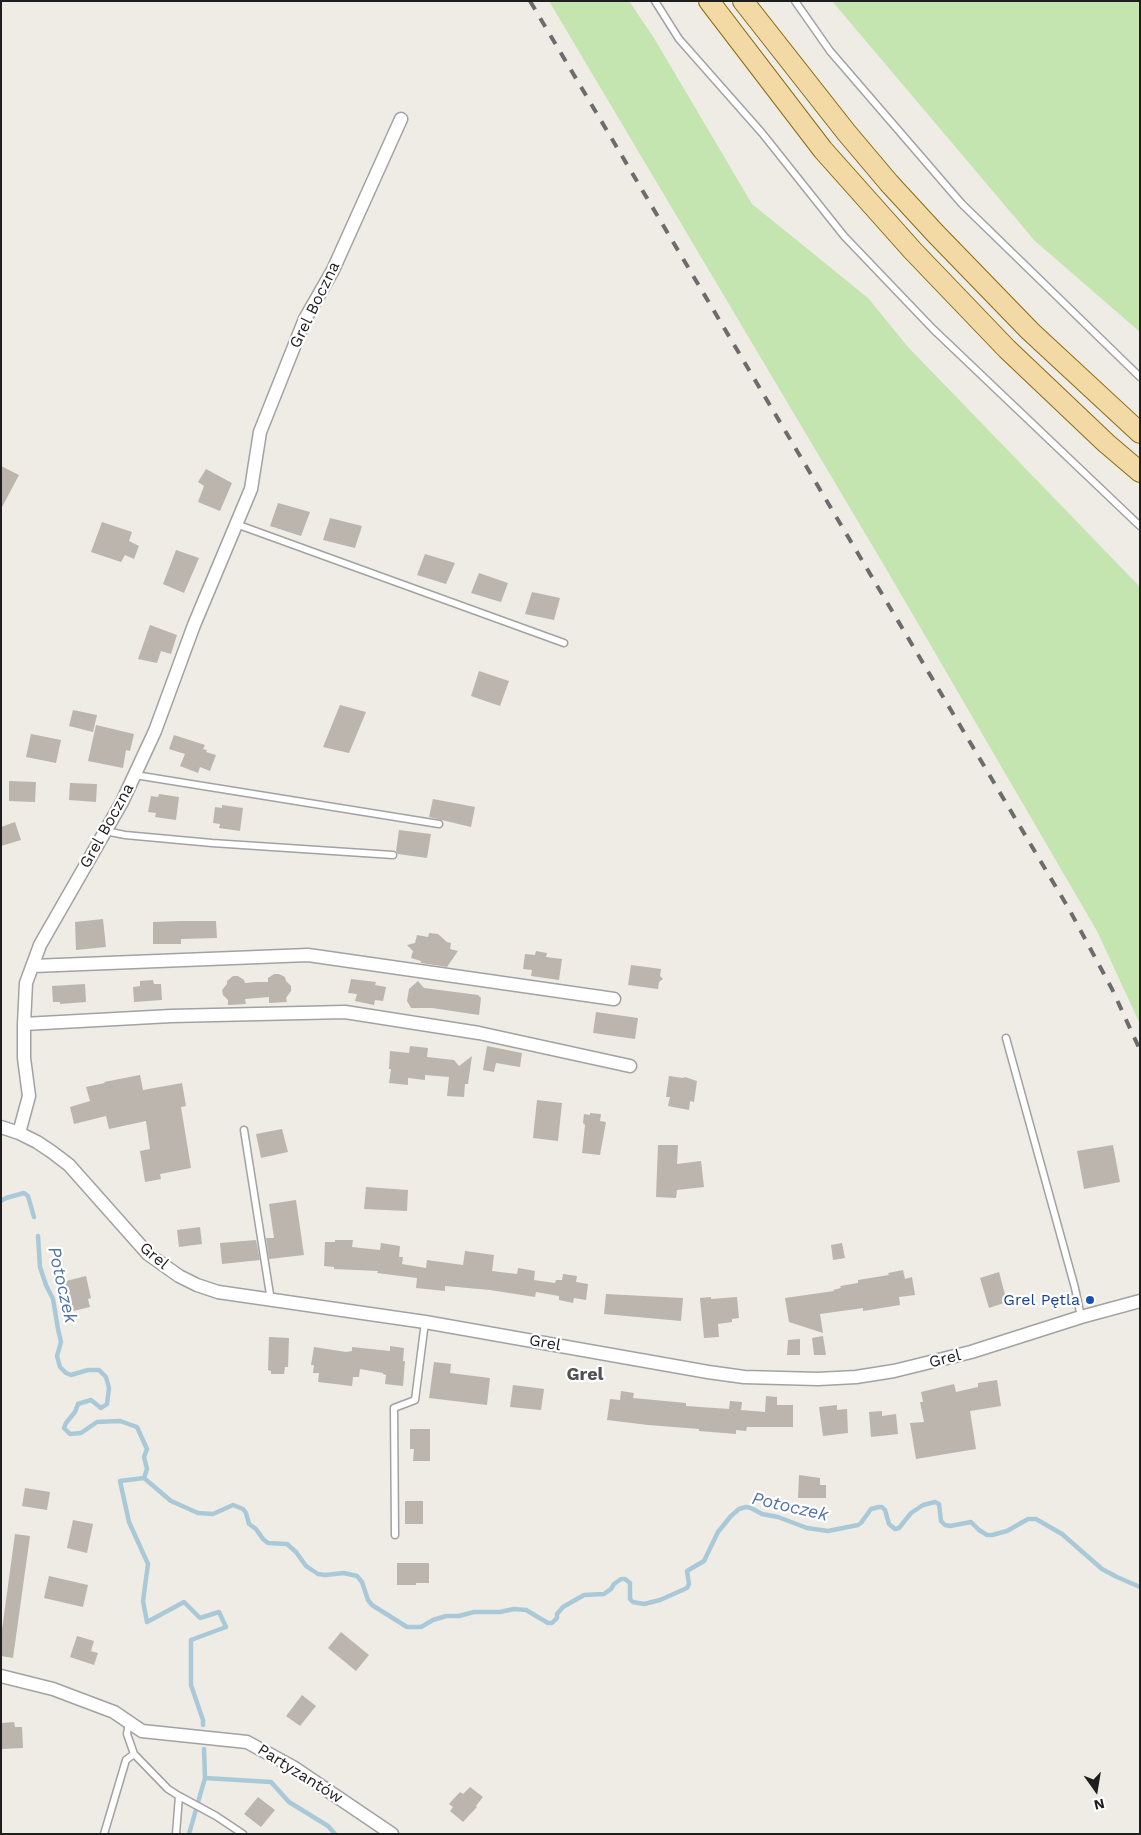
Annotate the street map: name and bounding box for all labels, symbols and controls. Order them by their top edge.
street label: Grel Boczna [286,259,344,351]
street label: Grel Boczna [76,780,138,872]
street label: Grel [136,1238,172,1274]
water label: Potoczek [43,1245,81,1325]
place label: Grel Pętla [1003,1290,1080,1310]
marker: Grel Pętla [1084,1294,1096,1306]
street label: Grel [528,1331,562,1355]
street label: Grel [927,1346,963,1372]
district label: Grel [567,1364,603,1386]
water label: Potoczek [750,1488,830,1526]
street label: Partyzantów [254,1740,346,1808]
north arrow [1071,1765,1121,1815]
text: N [1093,1796,1106,1814]

